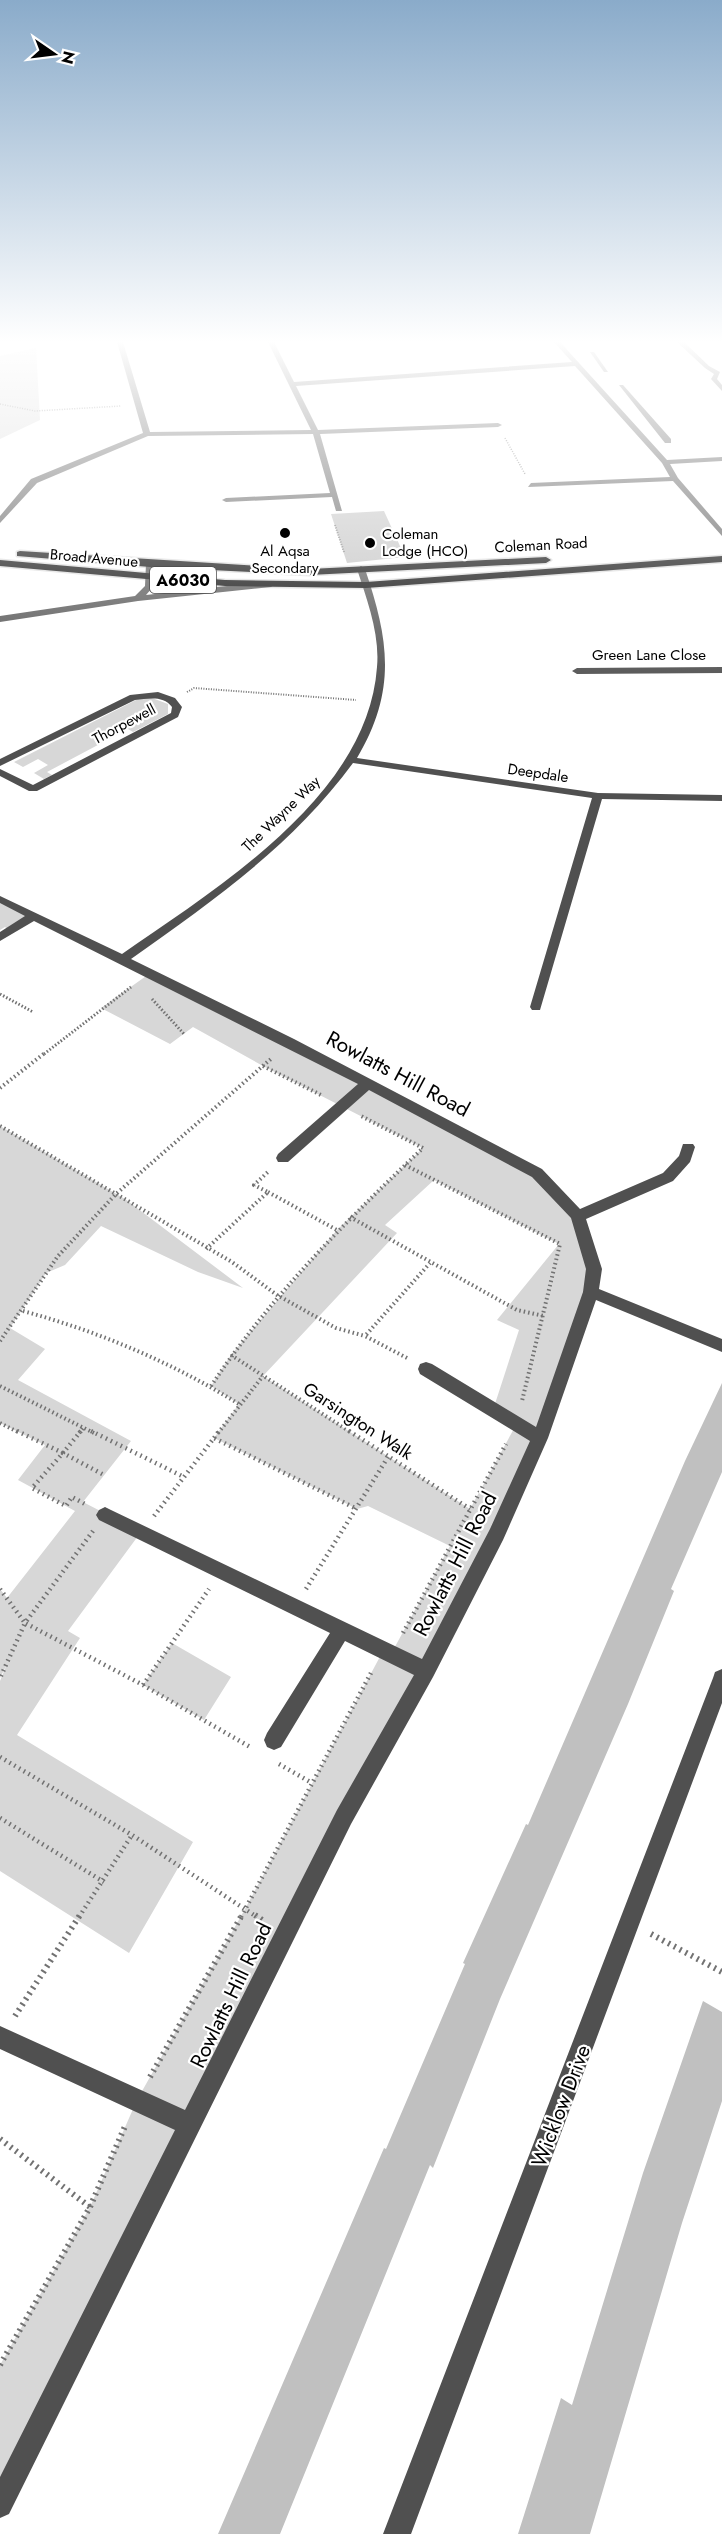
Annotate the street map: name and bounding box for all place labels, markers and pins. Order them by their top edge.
place label: Coleman Lodge (HCO) [382,523,468,562]
marker: Al Aqsa Secondary [278,526,292,540]
marker: Coleman Lodge (HCO) [363,536,377,550]
place label: Al Aqsa Secondary [251,540,319,579]

